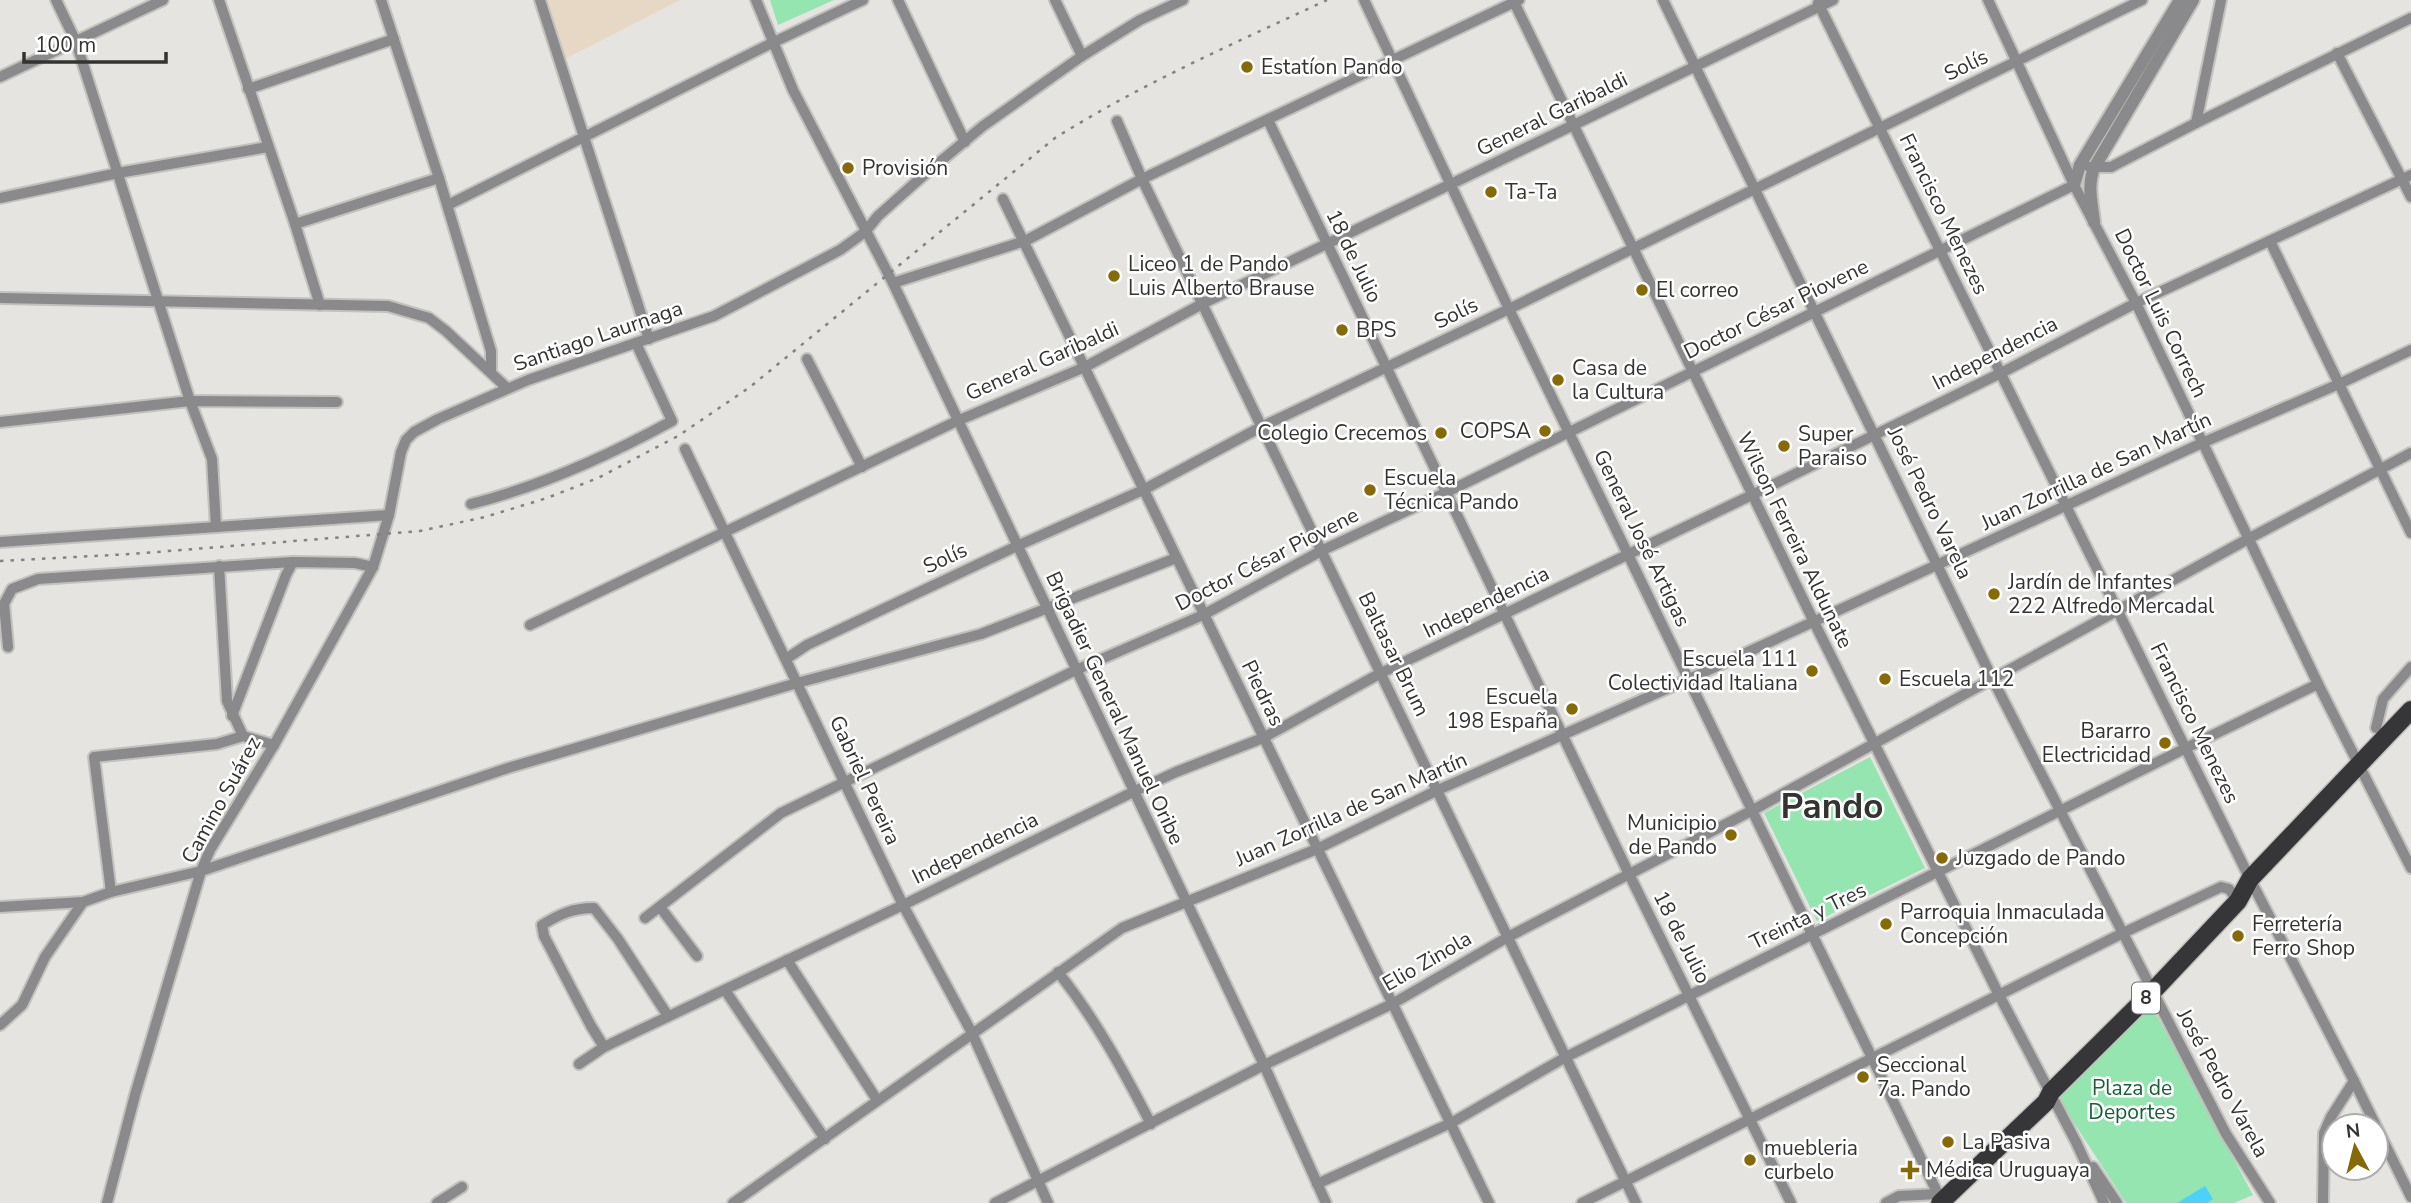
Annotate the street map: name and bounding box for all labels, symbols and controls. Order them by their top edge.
scale bar [24,21,166,65]
text: 100 m [35,31,96,59]
street label: Solís [1939,42,1993,88]
place label: Estatíon Pando [1261,53,1403,81]
marker: Estatíon Pando [1239,59,1255,75]
street label: General Garibaldi [1472,65,1632,163]
street label: Francisco Menezes [1893,129,1995,299]
place label: Provisión [862,154,948,182]
marker: Provisión [840,160,856,176]
place label: Ta-Ta [1505,178,1557,206]
marker: Ta-Ta [1483,184,1499,200]
street label: 18 de Julio [1319,205,1389,307]
street label: Doctor Luis Correch [2108,224,2214,402]
place label: Liceo 1 de Pando Luis Alberto Brause [1128,250,1314,302]
street label: Doctor César Piovene [1679,252,1873,366]
marker: Liceo 1 de Pando Luis Alberto Brause [1106,268,1122,284]
place label: El correo [1656,276,1739,304]
marker: El correo [1634,282,1650,298]
street label: Solís [1429,290,1483,336]
street label: Santiago Laurnaga [510,294,686,378]
street label: Independencia [1928,309,2062,397]
street label: General Garibaldi [961,315,1123,407]
place label: BPS [1356,316,1396,344]
marker: BPS [1334,322,1350,338]
place label: Casa de la Cultura [1572,354,1664,406]
marker: Casa de la Cultura [1550,372,1566,388]
street label: Juan Zorrilla de San Martín [1975,405,2216,537]
place label: COPSA [1460,417,1531,445]
place label: Colegio Crecemos [1257,419,1427,447]
place label: Super Paraiso [1798,420,1867,472]
street label: José Pedro Varela [1881,421,1979,584]
marker: COPSA [1537,423,1553,439]
marker: Colegio Crecemos [1433,425,1449,441]
street label: Wilson Ferreira Aldunate [1730,427,1860,653]
marker: Super Paraiso [1776,438,1792,454]
street label: General José Artigas [1587,445,1697,631]
place label: Escuela Técnica Pando [1384,464,1519,516]
marker: Escuela Técnica Pando [1362,482,1378,498]
street label: Doctor César Piovene [1171,501,1363,617]
street label: Solís [918,536,972,580]
street label: Independencia [1418,559,1554,645]
street label: Brigadier General Manuel Oribe [1039,567,1191,849]
place label: Jardín de Infantes 222 Alfredo Mercadal [2007,568,2215,620]
marker: Jardín de Infantes 222 Alfredo Mercadal [1986,586,2002,602]
street label: Baltasar Brum [1352,587,1436,721]
street label: Francisco Menezes [2144,638,2246,808]
place label: Escuela 111 Colectividad Italiana [1608,645,1798,697]
street label: Piedras [1235,655,1291,731]
marker: Escuela 111 Colectividad Italiana [1804,663,1820,679]
place label: Escuela 112 [1899,665,2014,693]
marker: Escuela 112 [1877,671,1893,687]
place label: Escuela 198 España [1446,683,1558,735]
marker: Escuela 198 España [1564,701,1580,717]
street label: Gabriel Pereira [823,711,907,849]
place label: Bararro Electricidad [2042,717,2151,769]
street label: Camino Suárez [175,731,268,868]
marker: Bararro Electricidad [2157,735,2173,751]
street label: Juan Zorrilla de San Martín [1230,745,1471,873]
district label: Pando [1781,783,1883,830]
street label: Independencia [907,805,1043,891]
place label: Municipio de Pando [1627,809,1717,861]
marker: Municipio de Pando [1723,827,1739,843]
place label: Juzgado de Pando [1955,844,2125,872]
marker: Juzgado de Pando [1934,850,1950,866]
street label: Treinta y Tres [1745,876,1871,956]
street label: 18 de Julio [1647,886,1717,988]
place label: Parroquia Inmaculada Concepción [1900,898,2105,950]
place label: Ferretería Ferro Shop [2252,910,2355,962]
marker: Parroquia Inmaculada Concepción [1878,916,1894,932]
street label: Elio Zinola [1377,924,1477,998]
marker: Ferretería Ferro Shop [2230,928,2246,944]
road number: 8 [2132,982,2160,1014]
street label: José Pedro Varela [2170,1003,2276,1162]
place label: Seccional 7a. Pando [1877,1051,1971,1103]
marker: Seccional 7a. Pando [1855,1069,1871,1085]
park label: Plaza de Deportes [2088,1074,2176,1126]
north arrow [2320,1112,2390,1182]
text: N [2344,1117,2362,1145]
place label: La Pasiva [1962,1128,2051,1156]
place label: muebleria curbelo [1764,1134,1858,1186]
marker: La Pasiva [1940,1134,1956,1150]
marker: muebleria curbelo [1742,1152,1758,1168]
place label: Médica Uruguaya [1926,1156,2090,1184]
marker: Médica Uruguaya [1900,1160,1920,1180]

